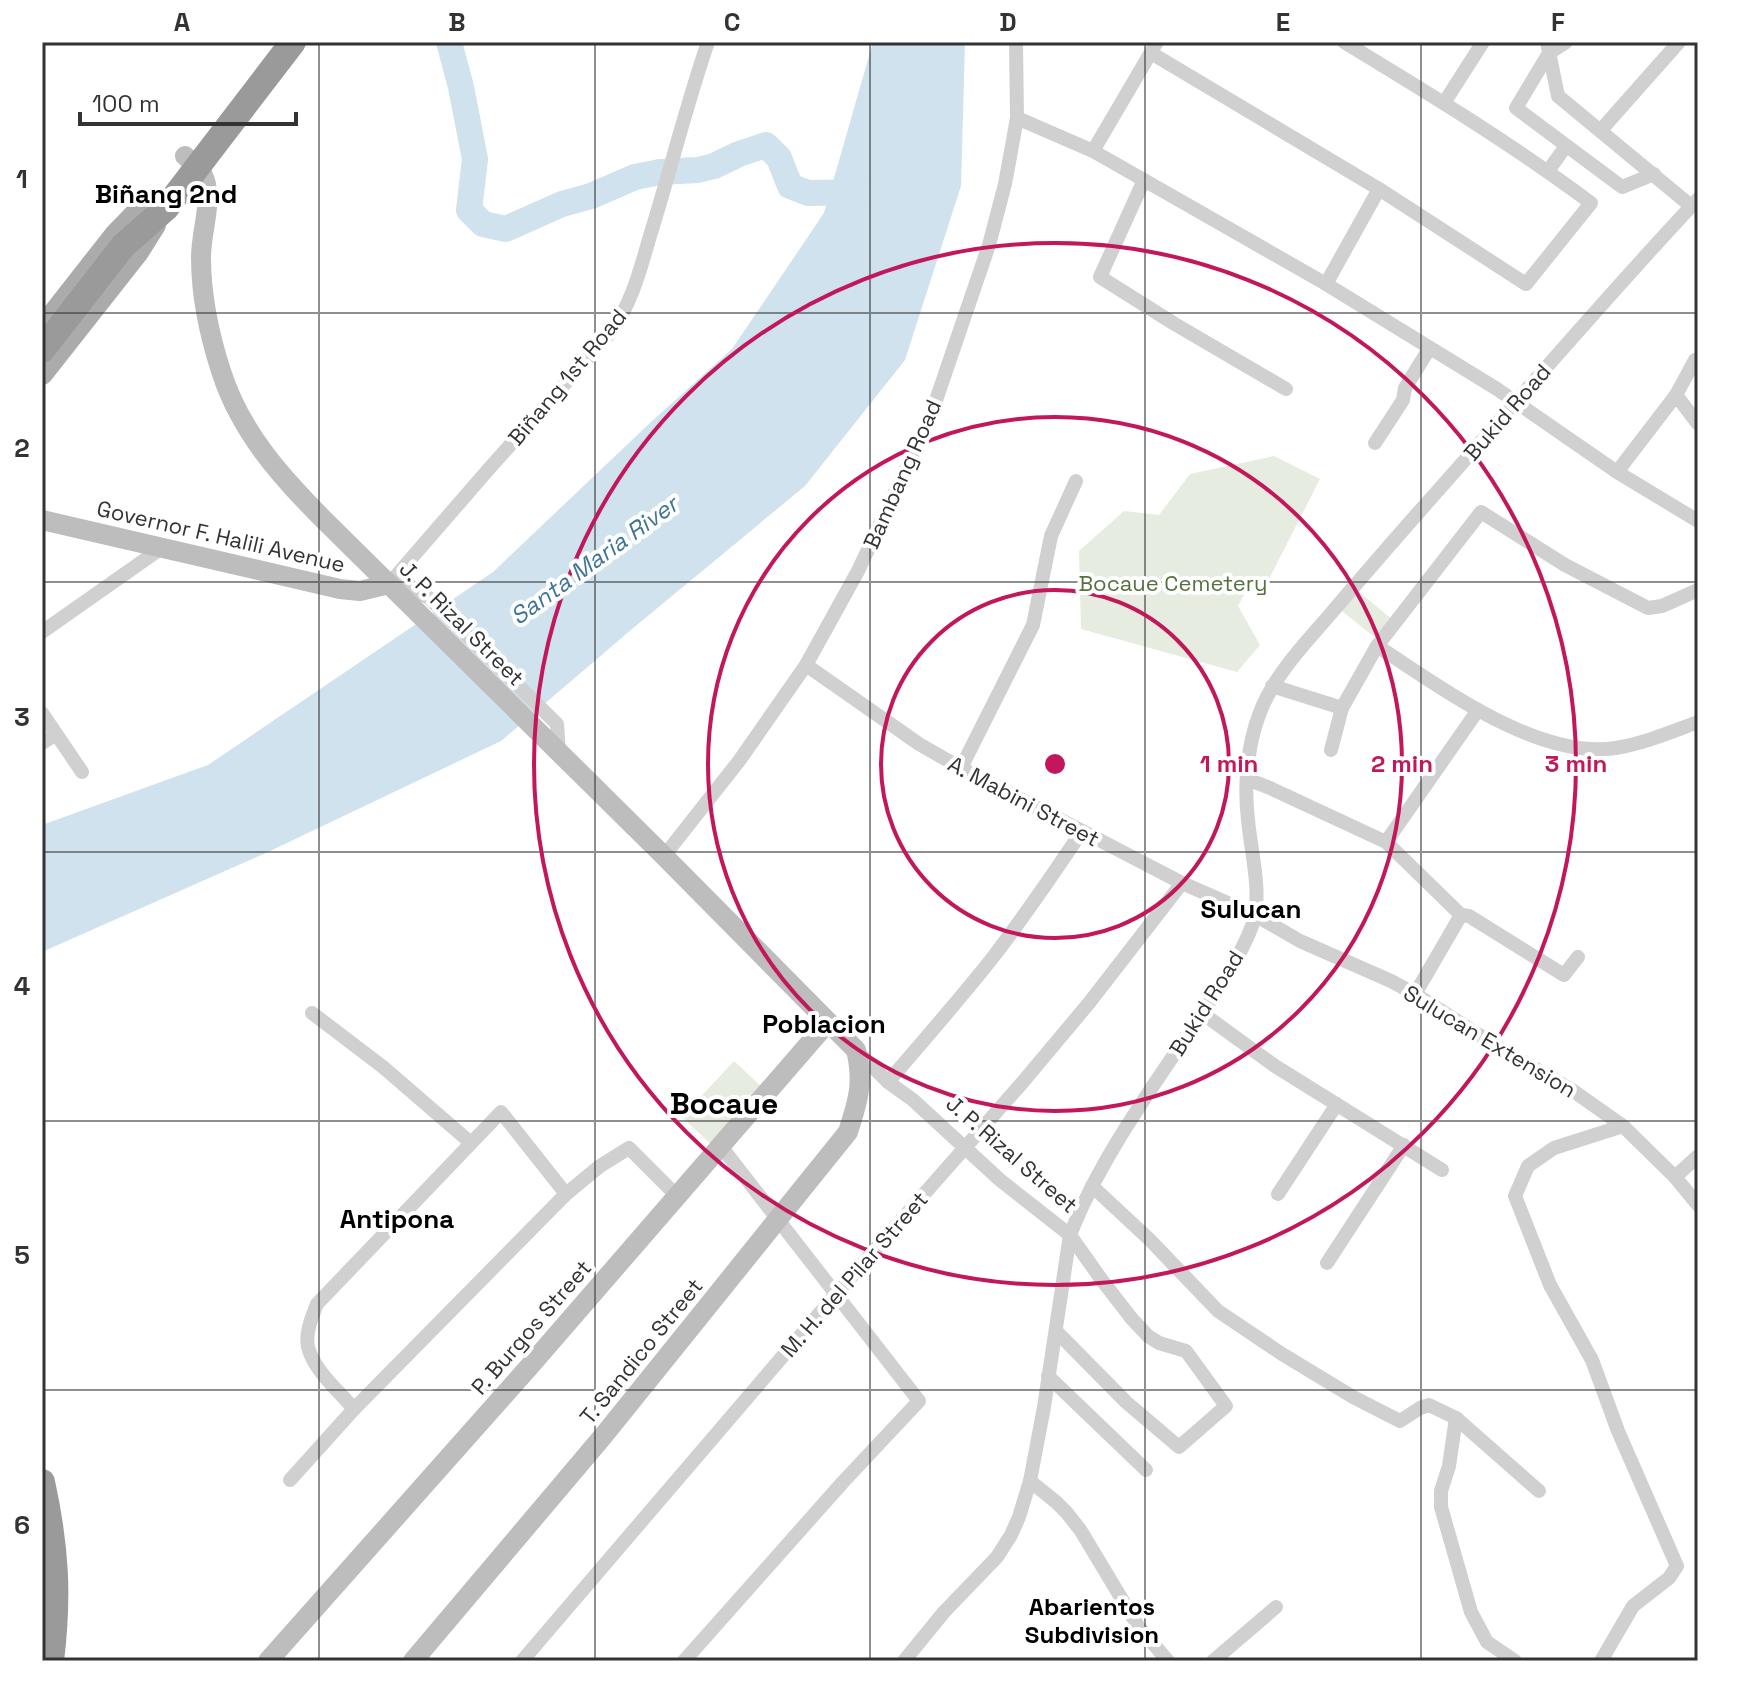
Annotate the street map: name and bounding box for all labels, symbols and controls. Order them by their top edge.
text: A [174,5,191,39]
text: B [448,5,466,39]
text: C [724,5,740,39]
text: D [999,5,1017,39]
text: E [1276,5,1290,39]
text: F [1551,5,1565,39]
scale bar [80,76,296,126]
text: 100 m [92,88,160,119]
text: 1 [16,162,28,196]
district label: Biñang 2nd [95,177,237,211]
street label: Biñang 1st Road [502,303,632,451]
street label: Bukid Road [1457,358,1557,466]
street label: Bambang Road [857,395,947,553]
text: 2 [14,431,30,465]
water label: Santa Maria River [504,487,686,631]
street label: Governor F. Halili Avenue [94,494,348,578]
street label: J. P. Rizal Street [394,555,530,691]
park label: Bocaue Cemetery [1079,569,1267,597]
text: 3 [14,700,30,734]
text: 1 min [1200,748,1258,779]
text: 2 min [1371,748,1433,779]
text: 3 min [1545,748,1607,779]
street label: A. Mabini Street [944,749,1104,853]
centre of rings [1041,750,1069,778]
district label: Sulucan [1201,892,1301,926]
street label: Bukid Road [1163,945,1249,1061]
text: 4 [14,969,30,1003]
street label: Sulucan Extension [1399,978,1581,1104]
district label: Poblacion [762,1007,886,1041]
district label: Bocaue [670,1084,778,1123]
street label: J. P. Rizal Street [940,1089,1084,1219]
street label: M. H. del Pilar Street [774,1185,934,1363]
district label: Antipona [340,1202,454,1236]
text: 5 [14,1238,30,1272]
street label: P. Burgos Street [465,1254,597,1400]
street label: T. Sandico Street [573,1272,709,1430]
text: 6 [14,1508,30,1542]
district label: Abarientos Subdivision [1025,1591,1159,1650]

